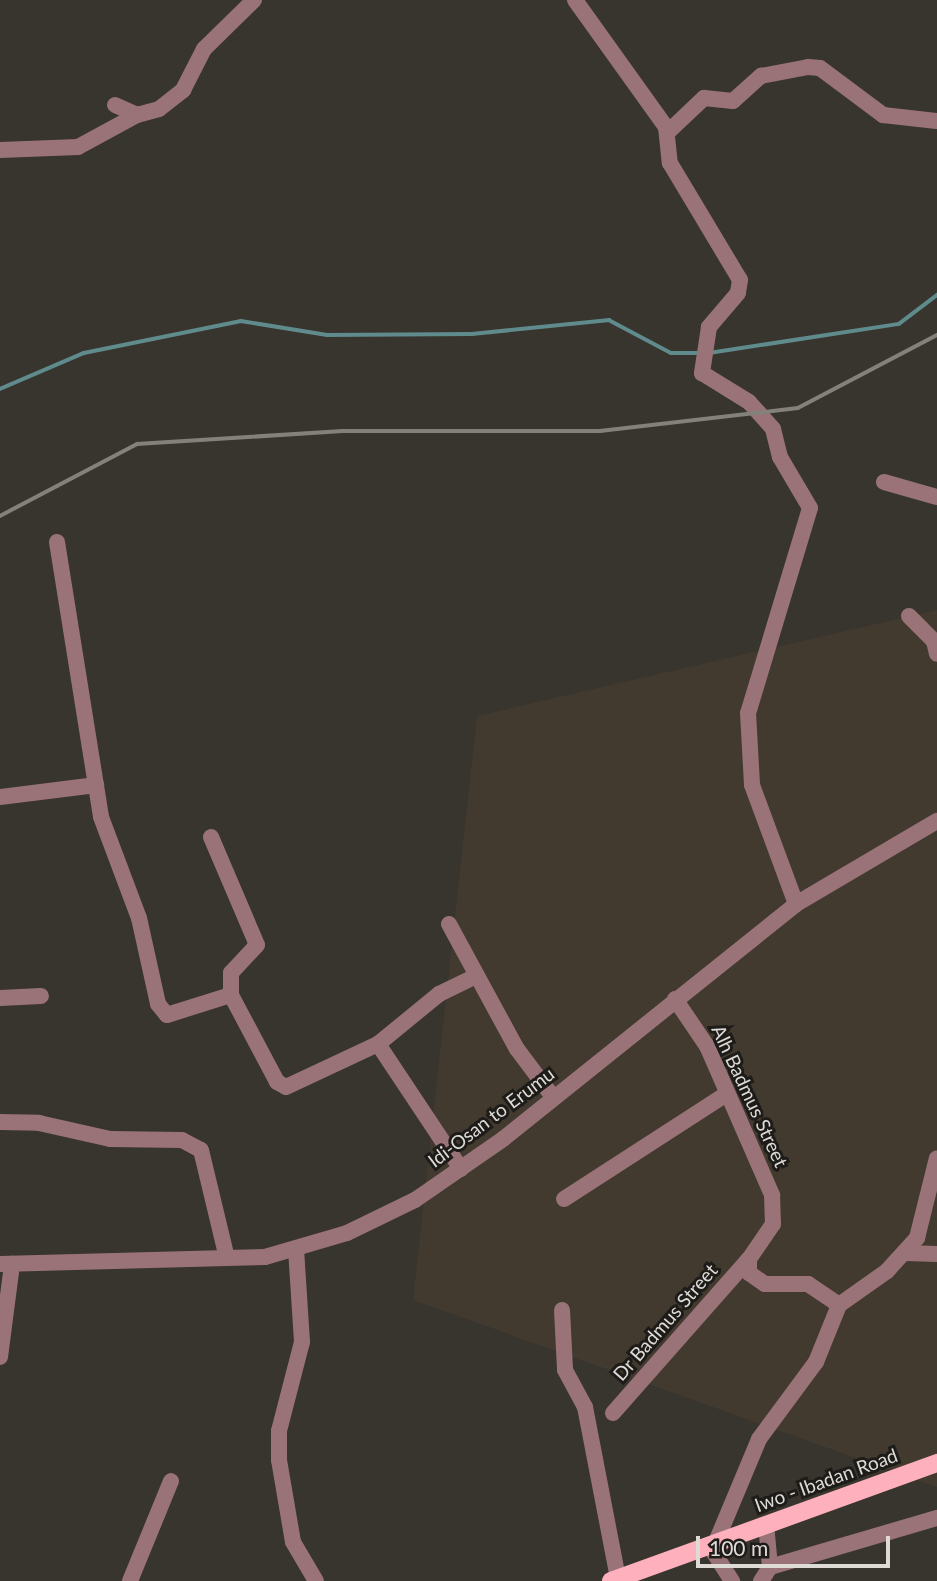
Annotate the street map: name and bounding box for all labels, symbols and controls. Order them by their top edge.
street label: Alh Badmus Street [707,1021,793,1171]
street label: Idi-Osan to Erumu [423,1062,559,1172]
street label: Dr Badmus Street [608,1259,722,1385]
street label: Iwo - Ibadan Road [751,1444,901,1516]
scale bar [699,1522,893,1566]
text: 100 m [709,1535,768,1560]

